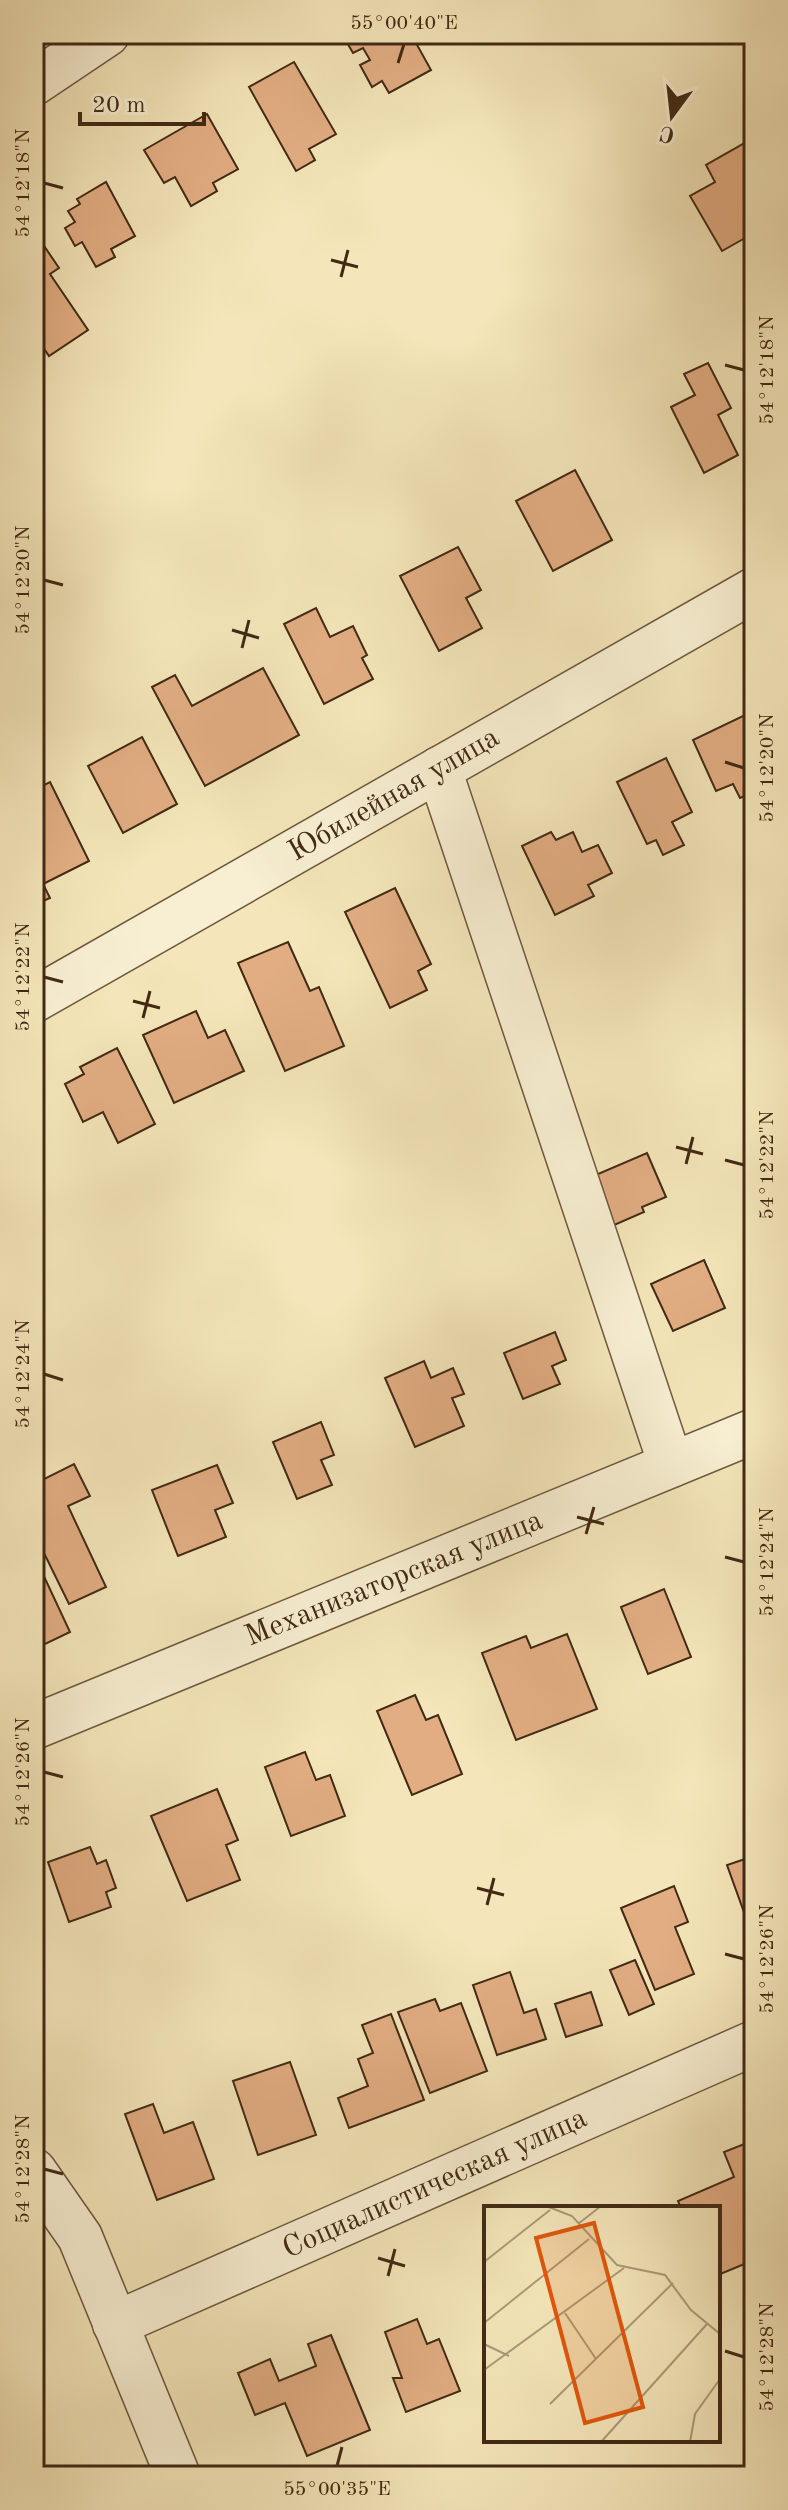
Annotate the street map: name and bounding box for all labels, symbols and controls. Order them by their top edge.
text: 55°00'40"E [350,14,458,34]
scale bar [80,76,204,126]
north arrow [632,76,712,156]
text: 20 m [92,94,146,118]
text: С [657,121,677,146]
text: 54°12'18"N [14,128,34,238]
text: 54°12'18"N [758,315,778,425]
text: 54°12'20"N [14,525,34,635]
text: 54°12'20"N [758,713,778,823]
street label: Юбилейная улица [283,722,505,868]
text: 54°12'22"N [14,922,34,1032]
text: 54°12'22"N [758,1110,778,1220]
text: 54°12'24"N [14,1319,34,1429]
street label: Механизаторская улица [241,1505,547,1652]
text: 54°12'24"N [758,1507,778,1617]
text: 54°12'26"N [14,1717,34,1827]
text: 54°12'26"N [758,1904,778,2014]
street label: Социалистическая улица [278,2103,592,2265]
text: 54°12'28"N [14,2114,34,2224]
inset map [484,2206,720,2442]
text: 54°12'28"N [758,2302,778,2412]
text: 55°00'35"E [283,2480,391,2500]

